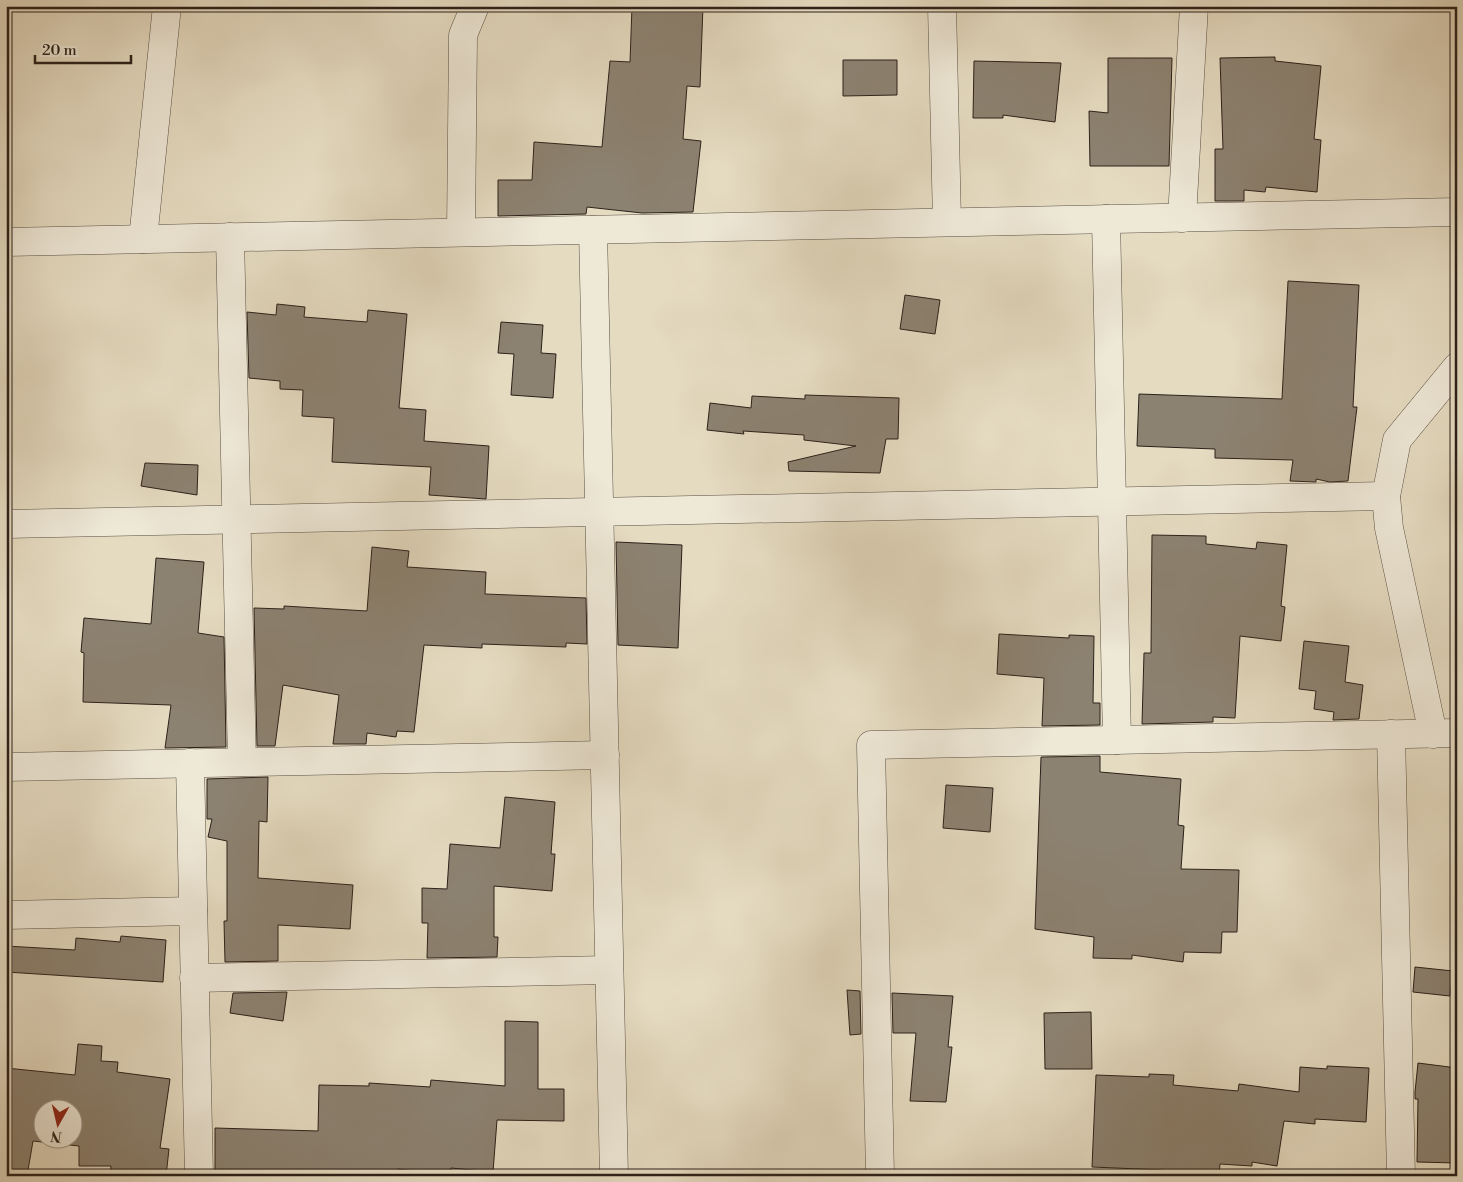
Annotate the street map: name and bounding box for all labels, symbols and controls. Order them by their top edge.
scale bar [35,32,131,64]
text: 20 m [42,41,77,60]
north arrow [32,1100,82,1150]
text: N [50,1126,63,1146]

